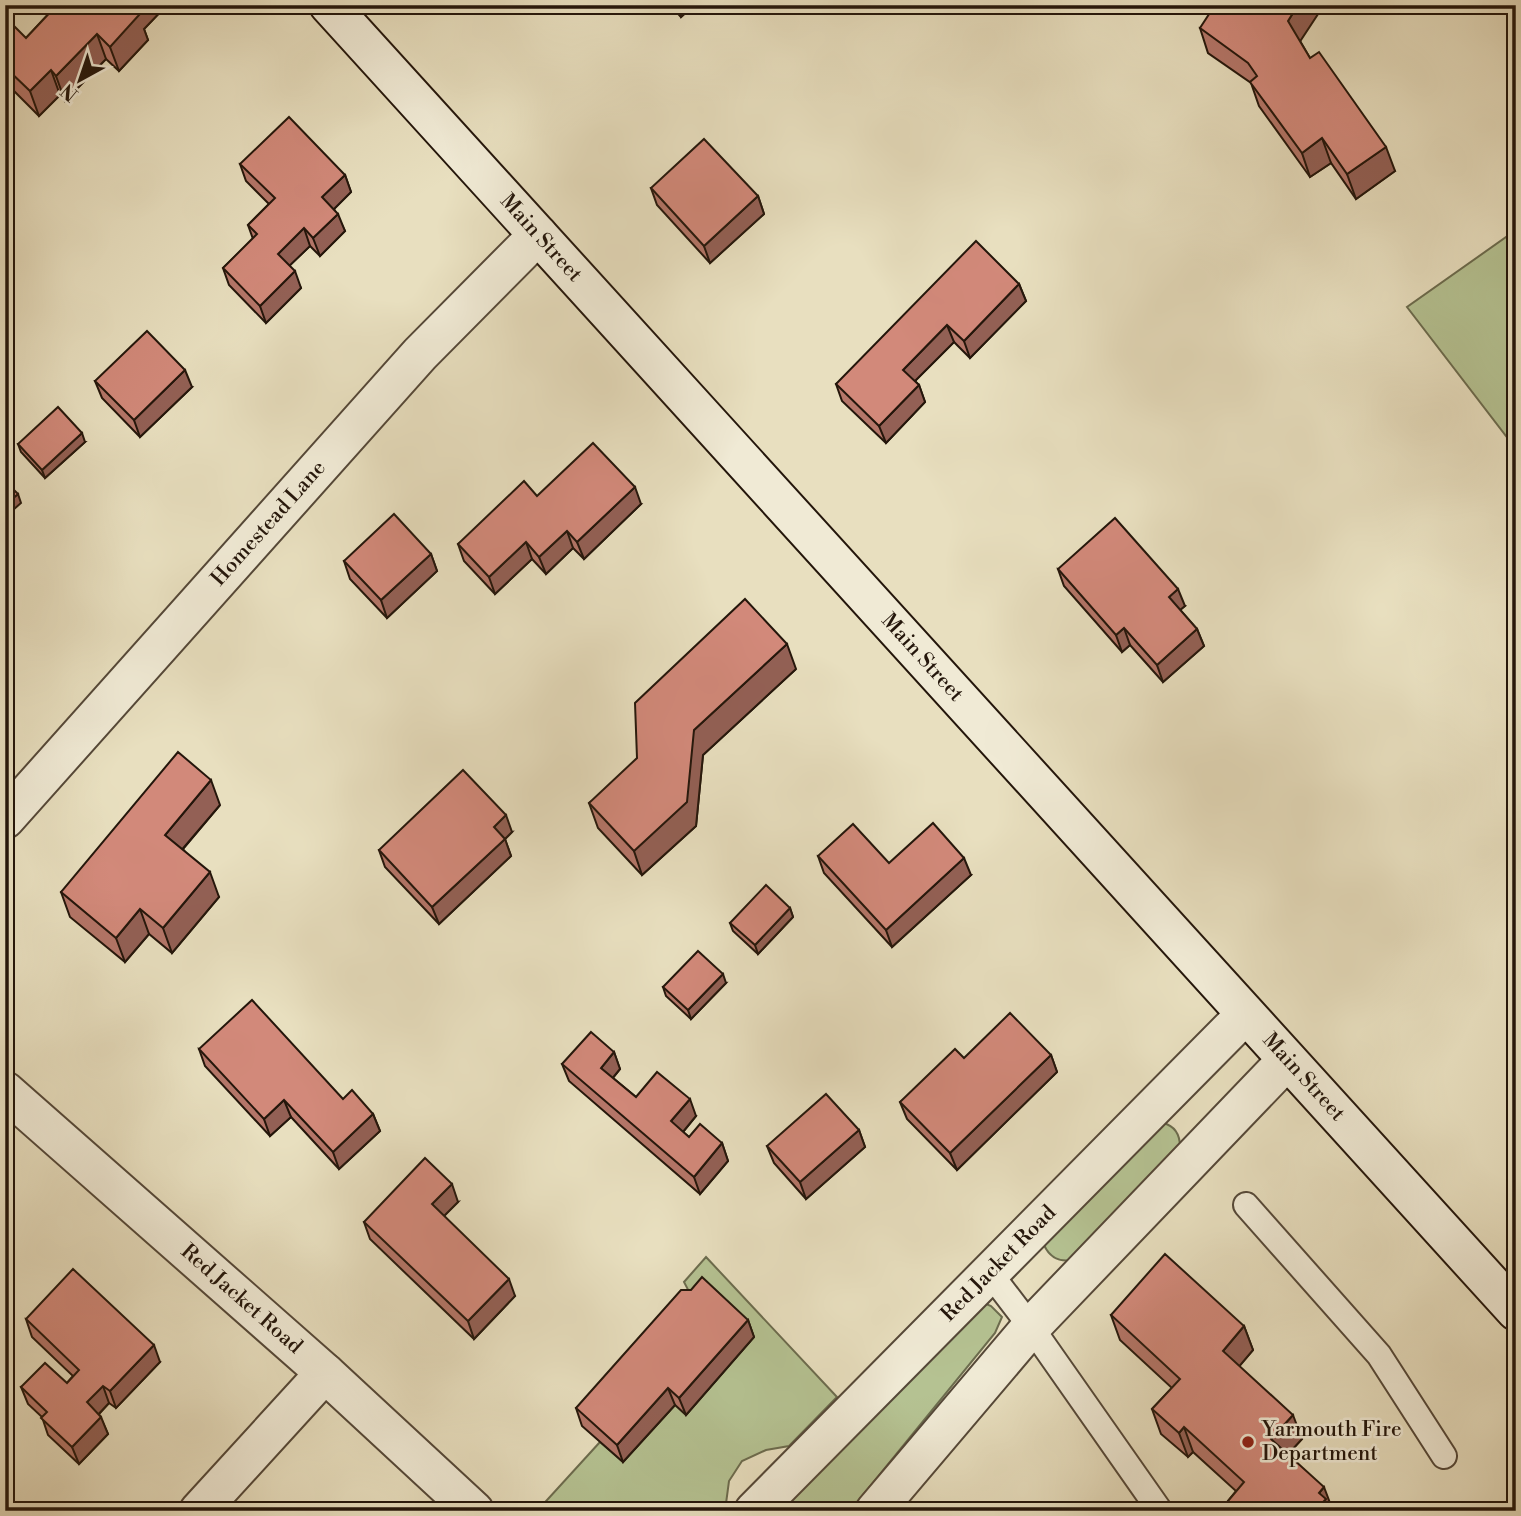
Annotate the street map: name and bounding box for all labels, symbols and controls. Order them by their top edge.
north arrow [46,46,116,116]
text: N [56,78,83,106]
street label: Main Street [494,189,588,288]
street label: Homestead Lane [206,455,331,592]
street label: Main Street [876,608,969,708]
street label: Main Street [1257,1028,1351,1127]
street label: Red Jacket Road [936,1200,1062,1327]
street label: Red Jacket Road [175,1239,307,1360]
place label: Yarmouth Fire Department [1261,1417,1402,1467]
marker: Yarmouth Fire Department [1240,1434,1256,1450]

